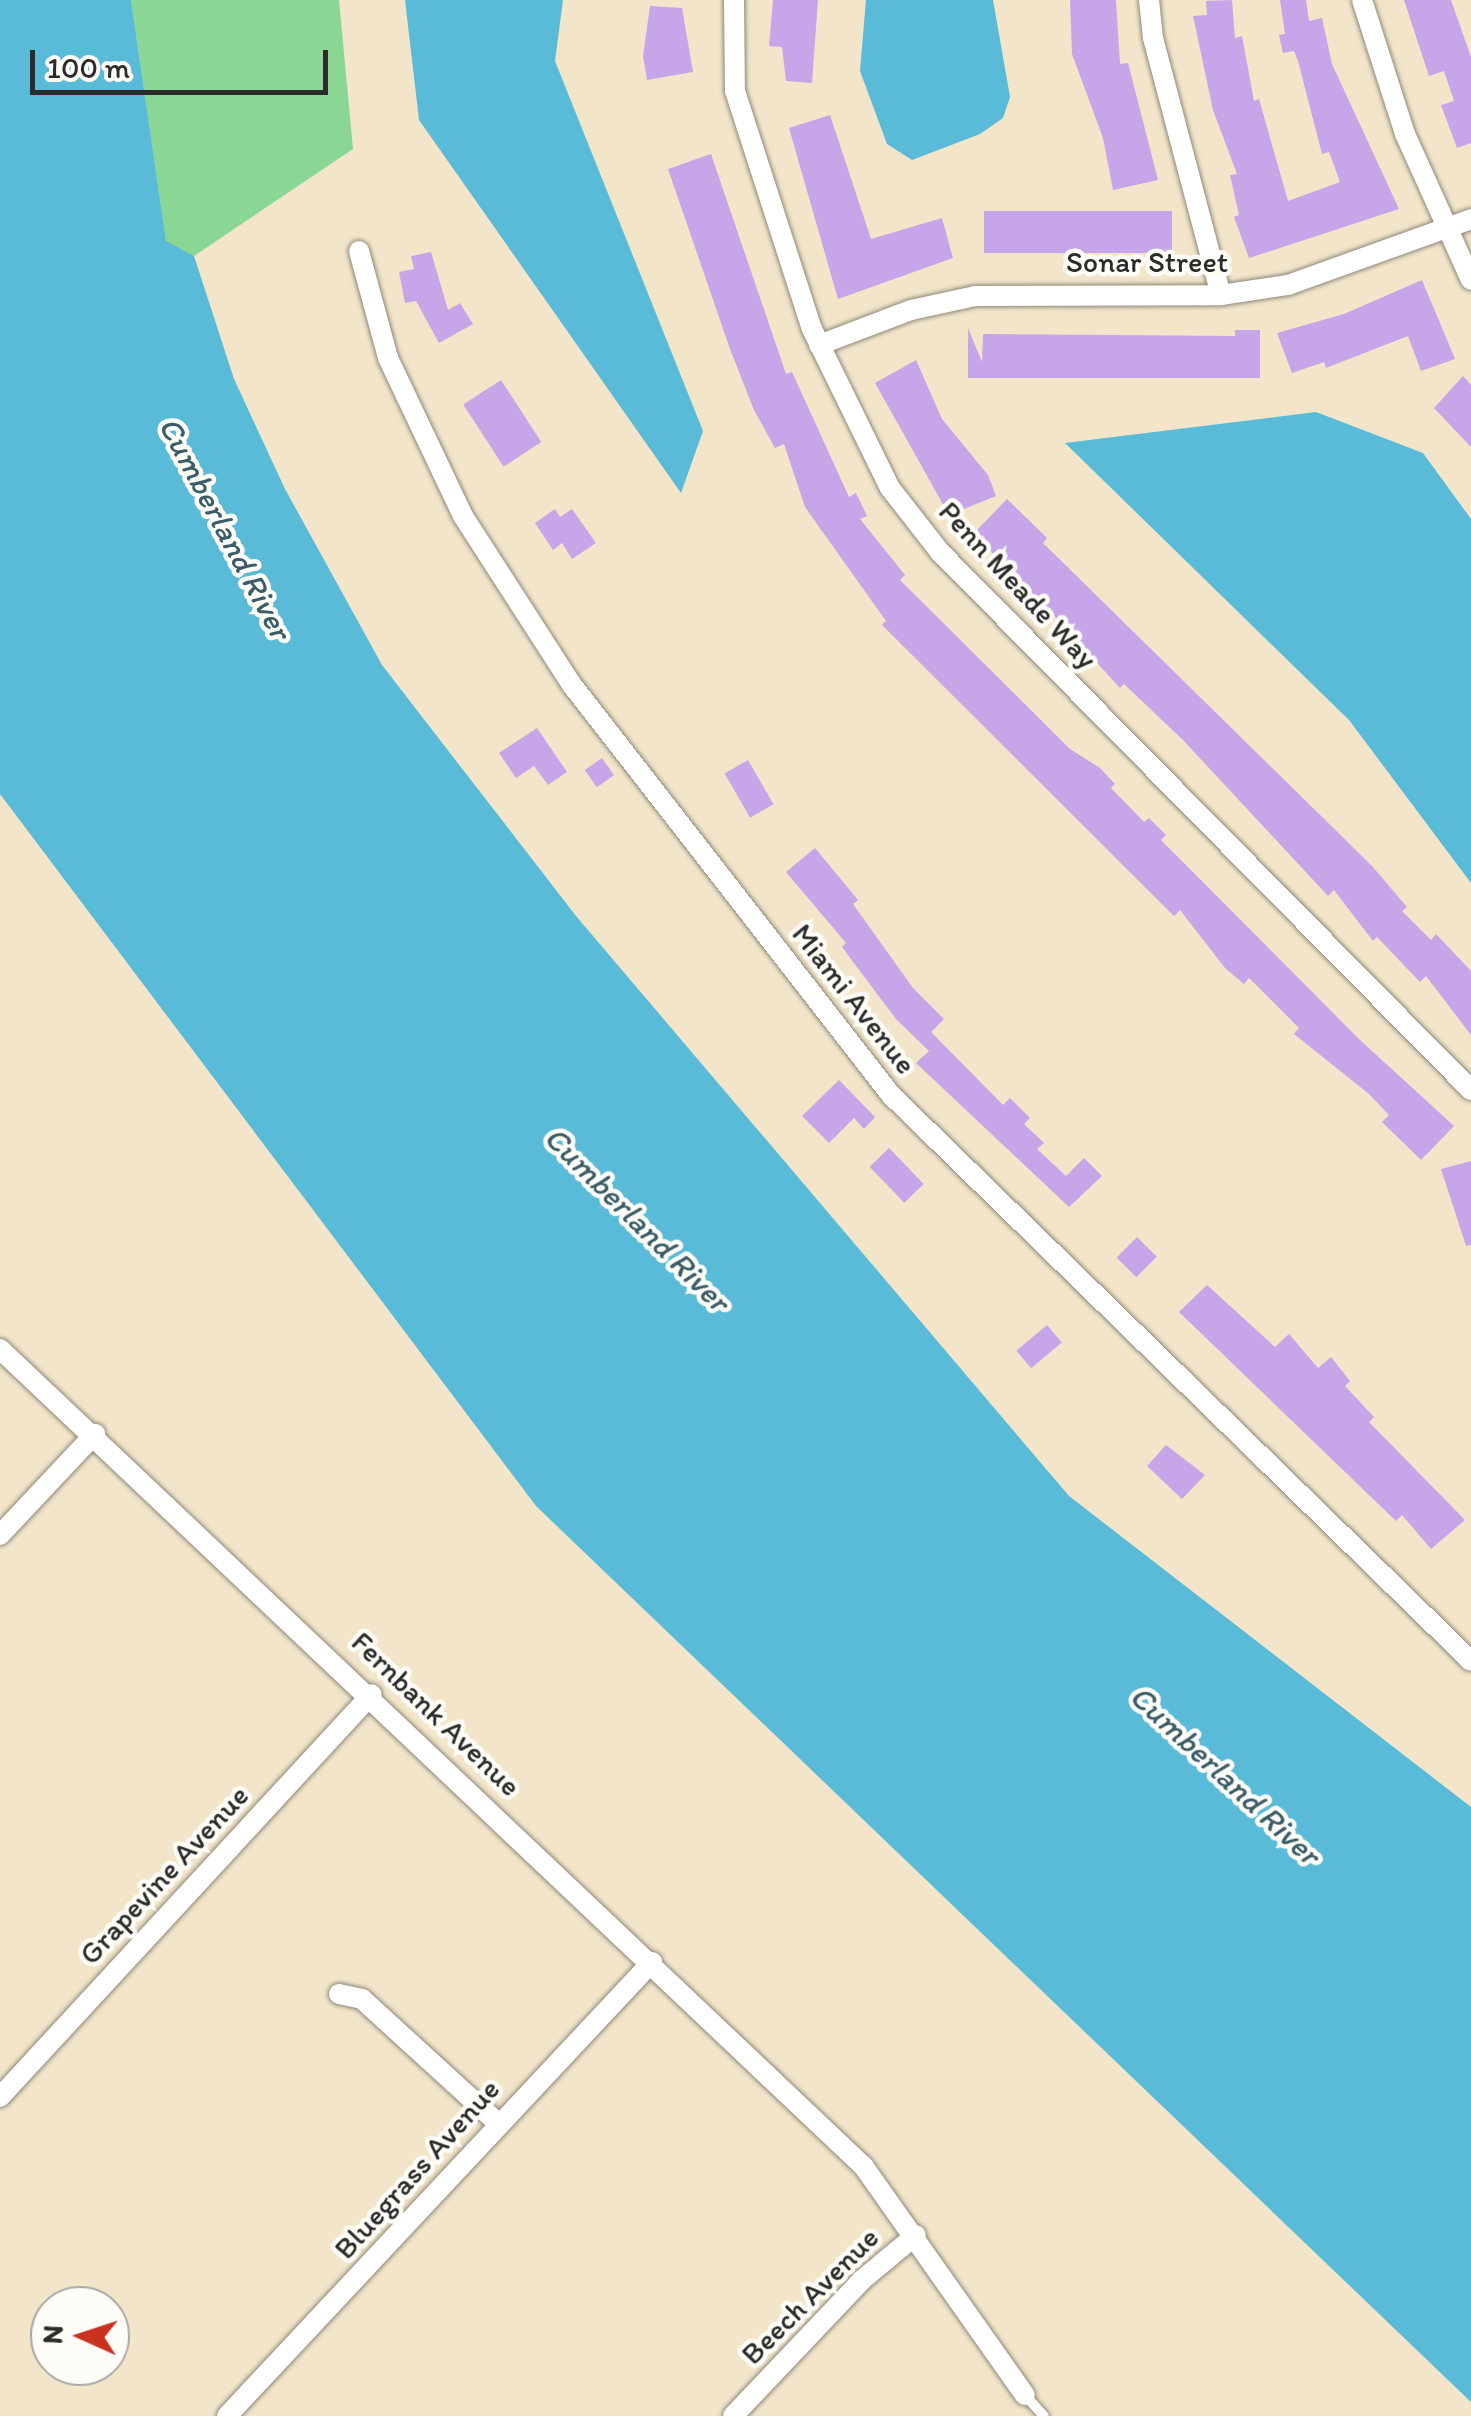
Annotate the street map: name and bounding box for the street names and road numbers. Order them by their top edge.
street label: Sonar Street [1066,244,1228,280]
street label: Penn Meade Way [932,494,1104,676]
street label: Miami Avenue [785,917,923,1081]
street label: Fernbank Avenue [344,1625,528,1803]
street label: Grapevine Avenue [72,1778,256,1972]
street label: Bluegrass Avenue [327,2072,507,2266]
street label: Beech Avenue [734,2220,886,2372]

